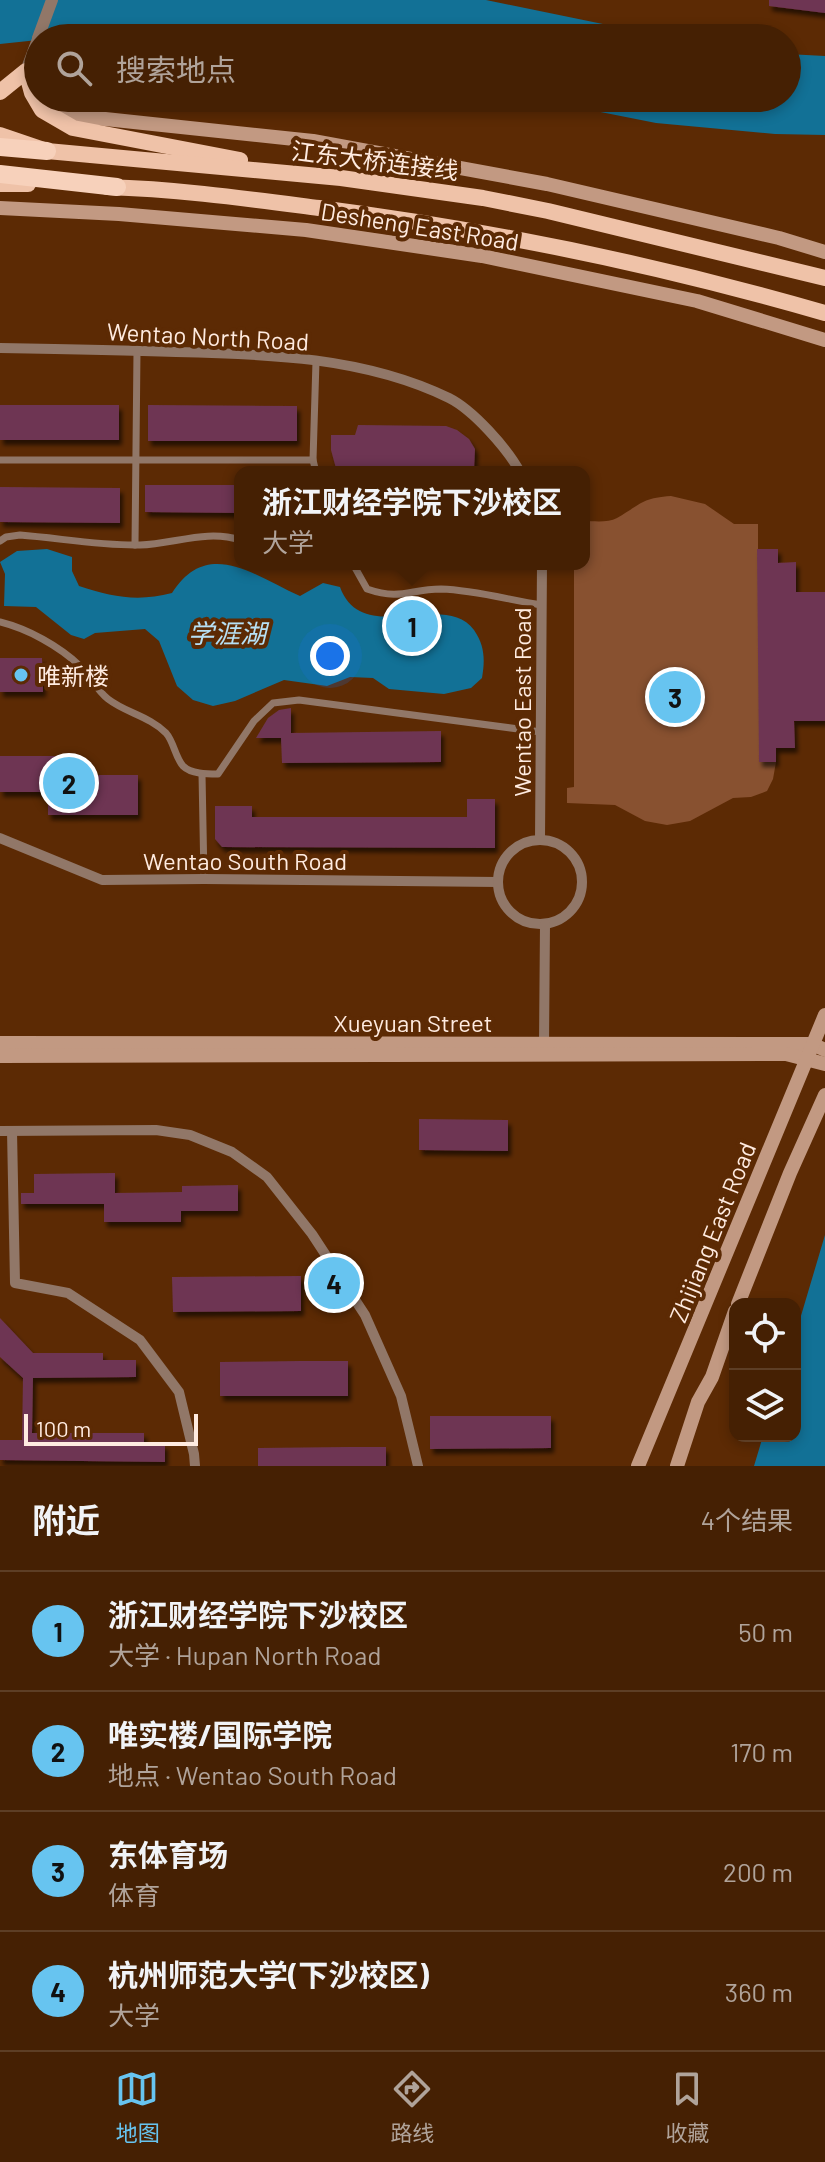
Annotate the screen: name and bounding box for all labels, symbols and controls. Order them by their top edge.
search box [24,24,801,112]
icon: search [52,46,96,90]
text: 搜索地点 [116,51,236,87]
street label: 江东大桥连接线 [290,135,460,185]
street label: Desheng East Road [319,196,521,256]
street label: Wentao North Road [106,316,310,356]
popup [234,466,590,570]
text: 浙江财经学院下沙校区 [262,483,562,519]
text: 大学 [262,526,314,557]
pin: 1 [386,596,438,656]
street label: Wentao East Road [507,607,536,797]
water label: 学涯湖 [188,617,270,648]
your location [310,636,350,676]
place label: 唯新楼 [37,661,109,690]
marker: 唯新楼 [12,666,30,684]
pin: 3 [649,667,701,727]
pin: 2 [43,753,95,813]
street label: Wentao South Road [143,846,347,875]
street label: Xueyuan Street [334,1008,492,1037]
street label: Zhijiang East Road [663,1138,761,1326]
pin: 4 [308,1253,360,1313]
map controls [729,1298,801,1442]
button: locate [729,1298,801,1370]
button: layers [729,1370,801,1442]
scale bar [24,1410,198,1446]
text: 100 m [36,1415,91,1441]
text: 附近 [32,1499,100,1540]
text: 4个结果 [701,1504,793,1535]
text: 浙江财经学院下沙校区 [108,1596,408,1632]
text: 1 [53,1616,63,1647]
text: 50 m [738,1616,793,1647]
text: 大学 · Hupan North Road [108,1639,381,1670]
text: 唯实楼/国际学院 [108,1716,332,1752]
text: 2 [51,1736,65,1767]
text: 170 m [730,1736,793,1767]
text: 地点 · Wentao South Road [108,1759,397,1790]
text: 东体育场 [108,1836,228,1872]
text: 3 [51,1856,65,1887]
text: 200 m [723,1856,793,1887]
text: 体育 [108,1879,160,1910]
text: 杭州师范大学(下沙校区) [108,1956,429,1992]
text: 4 [50,1976,66,2007]
text: 360 m [725,1976,793,2007]
text: 大学 [108,1999,160,2030]
tab: 地图 [115,2067,160,2147]
tab: 路线 [390,2067,435,2147]
tab: 收藏 [665,2067,710,2147]

